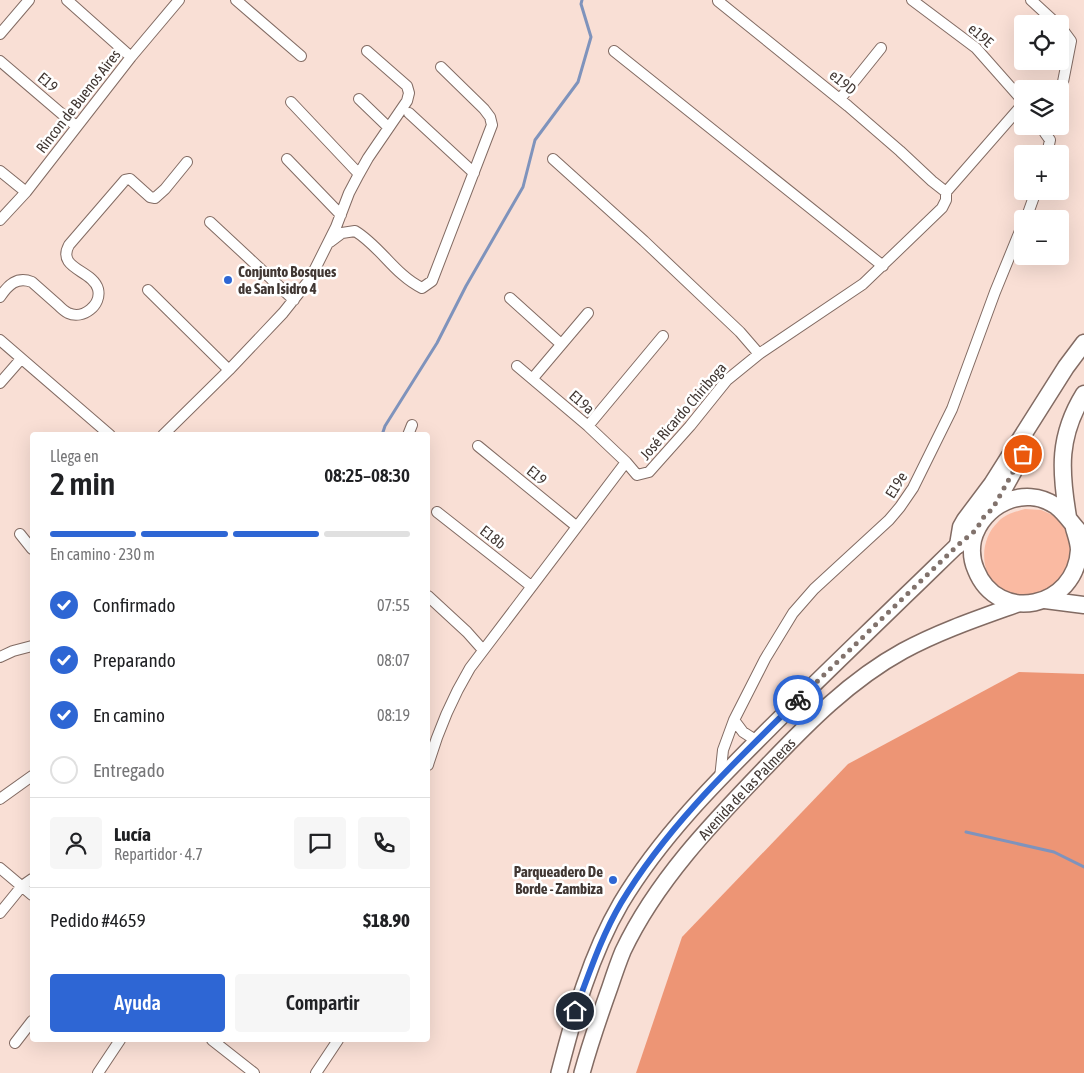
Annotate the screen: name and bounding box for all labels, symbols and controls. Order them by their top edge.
map controls [1014,15,1069,265]
button: locate [1014,15,1069,70]
street label: e19E [965,20,997,51]
street label: Rincon de Buenos Aires [32,46,124,156]
street label: e19D [826,66,860,98]
street label: E19 [35,69,61,95]
button: layers [1014,80,1069,135]
button: + [1014,145,1069,200]
button: − [1014,210,1069,265]
place label: Conjunto Bosques de San Isidro 4 [238,263,337,297]
marker: Conjunto Bosques de San Isidro 4 [222,274,234,286]
street label: José Ricardo Chiriboga [636,359,730,463]
street label: E19a [566,387,598,417]
pin [1002,433,1044,475]
icon: bag [1009,440,1037,468]
text: Llega en [50,447,99,465]
street label: E19 [524,462,550,488]
text: 08:25–08:30 [324,464,410,486]
text: 2 min [50,465,115,502]
street label: E19e [882,469,911,501]
street label: E18b [477,522,509,552]
text: En camino · 230 m [50,545,155,563]
icon: check [50,591,78,619]
text: Confirmado [93,594,175,616]
text: 07:55 [377,596,410,614]
icon: check [50,646,78,674]
text: Preparando [93,649,176,671]
text: 08:07 [377,651,410,669]
courier [773,675,823,725]
icon: bike [784,686,812,714]
icon: check [50,701,78,729]
text: En camino [93,704,165,726]
text: 08:19 [377,706,410,724]
street label: Avenida de las Palmeras [694,734,798,843]
text: Entregado [93,759,165,781]
button: person [50,817,102,869]
button: chat [294,817,346,869]
button: phone [358,817,410,869]
text: Lucía [114,823,151,845]
text: Repartidor · 4.7 [114,845,203,863]
place label: Parqueadero De Borde - Zambiza [514,863,603,897]
marker: Parqueadero De Borde - Zambiza [607,874,619,886]
text: Pedido #4659 [50,909,146,931]
text: $18.90 [363,909,410,931]
button: Ayuda [50,974,225,1032]
button: Compartir [235,974,410,1032]
pin [554,990,596,1032]
icon: home [561,997,589,1025]

